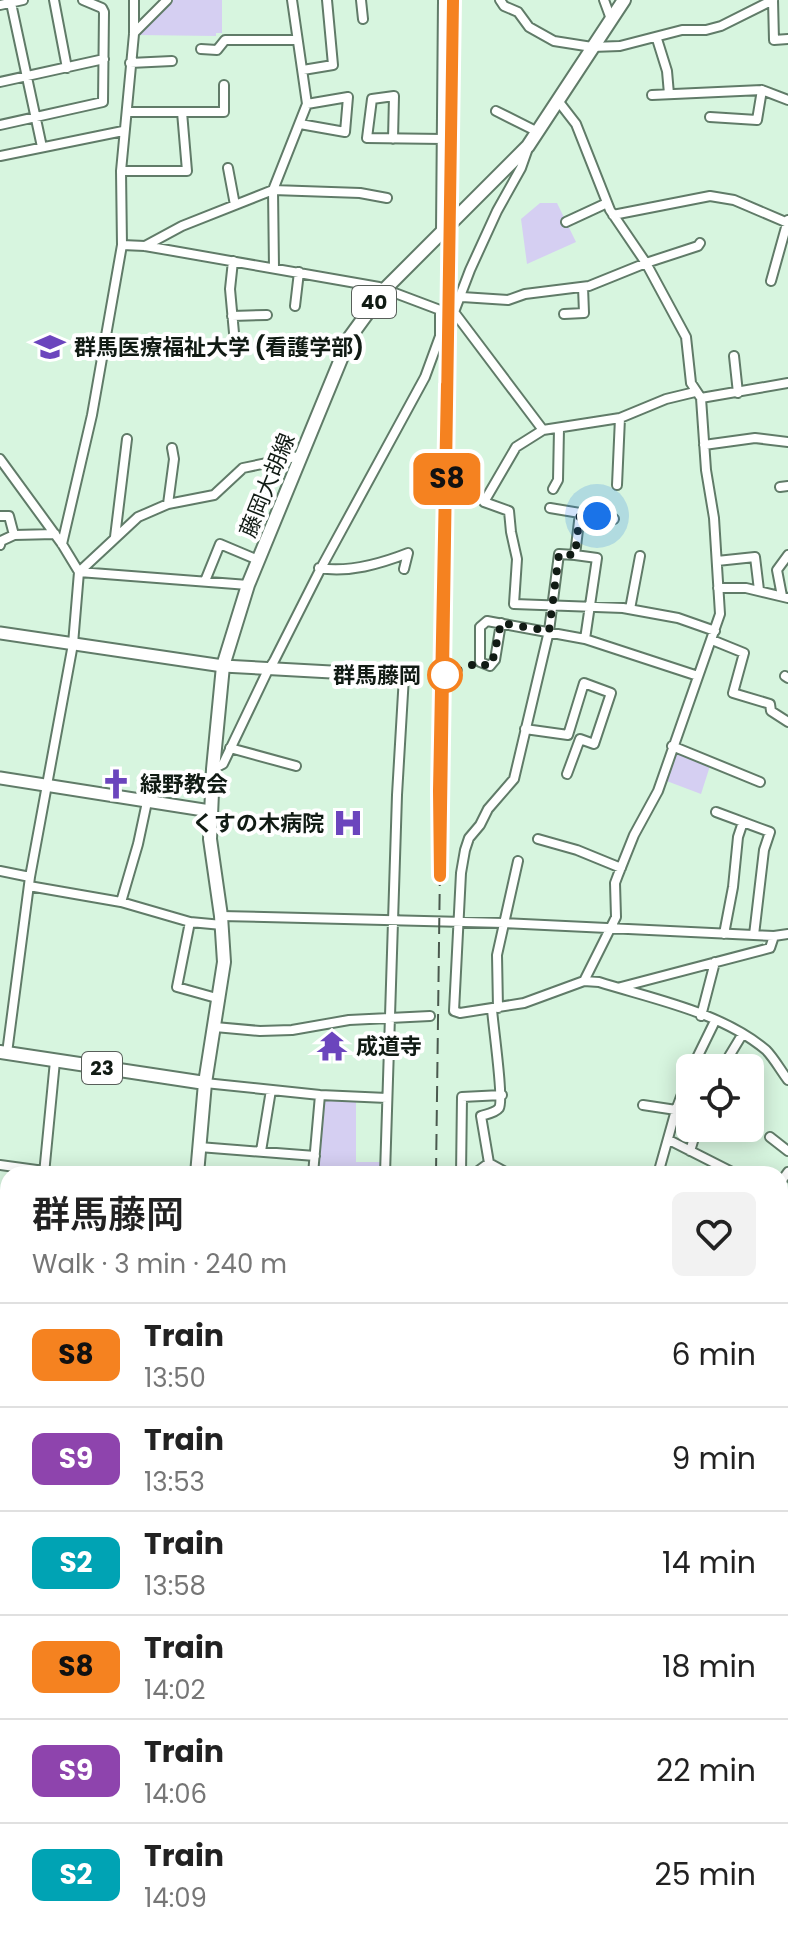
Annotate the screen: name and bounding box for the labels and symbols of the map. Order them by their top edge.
road number: 40 [352,286,396,318]
school or university icon: 群馬医療福祉大学 (看護学部) [33,330,67,364]
place label: 群馬医療福祉大学 (看護学部) [74,332,364,363]
street label: 藤岡大胡線 [232,428,302,542]
line badge: S8 [411,453,483,505]
your location [577,496,617,536]
marker: 群馬藤岡 [428,658,462,692]
place label: 群馬藤岡 [333,660,421,691]
church icon: 緑野教会 [99,767,133,801]
place label: 緑野教会 [140,769,228,800]
hospital icon: くすの木病院 [331,806,365,840]
place label: くすの木病院 [192,808,324,839]
temple icon: 成道寺 [315,1029,349,1063]
place label: 成道寺 [356,1031,422,1062]
road number: 23 [82,1052,122,1084]

